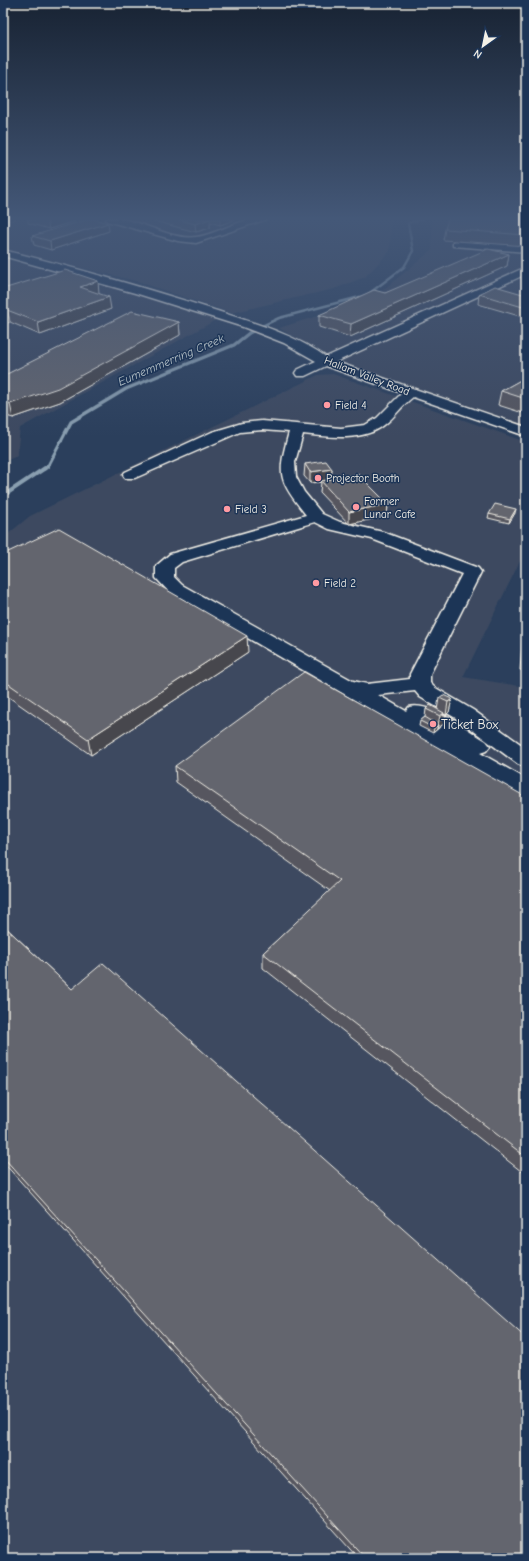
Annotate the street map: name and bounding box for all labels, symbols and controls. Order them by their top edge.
north arrow [463,26,503,66]
text: N [471,47,484,61]
water label: Eumemmerring Creek [116,331,227,389]
street label: Hallam Valley Road [322,354,412,398]
place label: Field 4 [335,399,367,412]
marker: Field 4 [322,400,332,410]
place label: Projector Booth [326,472,400,485]
marker: Projector Booth [313,473,323,483]
place label: Former Lunar Cafe [364,495,416,521]
marker: Former Lunar Cafe [351,502,361,512]
place label: Field 3 [235,503,267,516]
marker: Field 3 [222,504,232,514]
place label: Field 2 [324,577,356,590]
marker: Field 2 [311,578,321,588]
place label: Ticket Box [441,717,499,732]
marker: Ticket Box [428,719,438,729]

